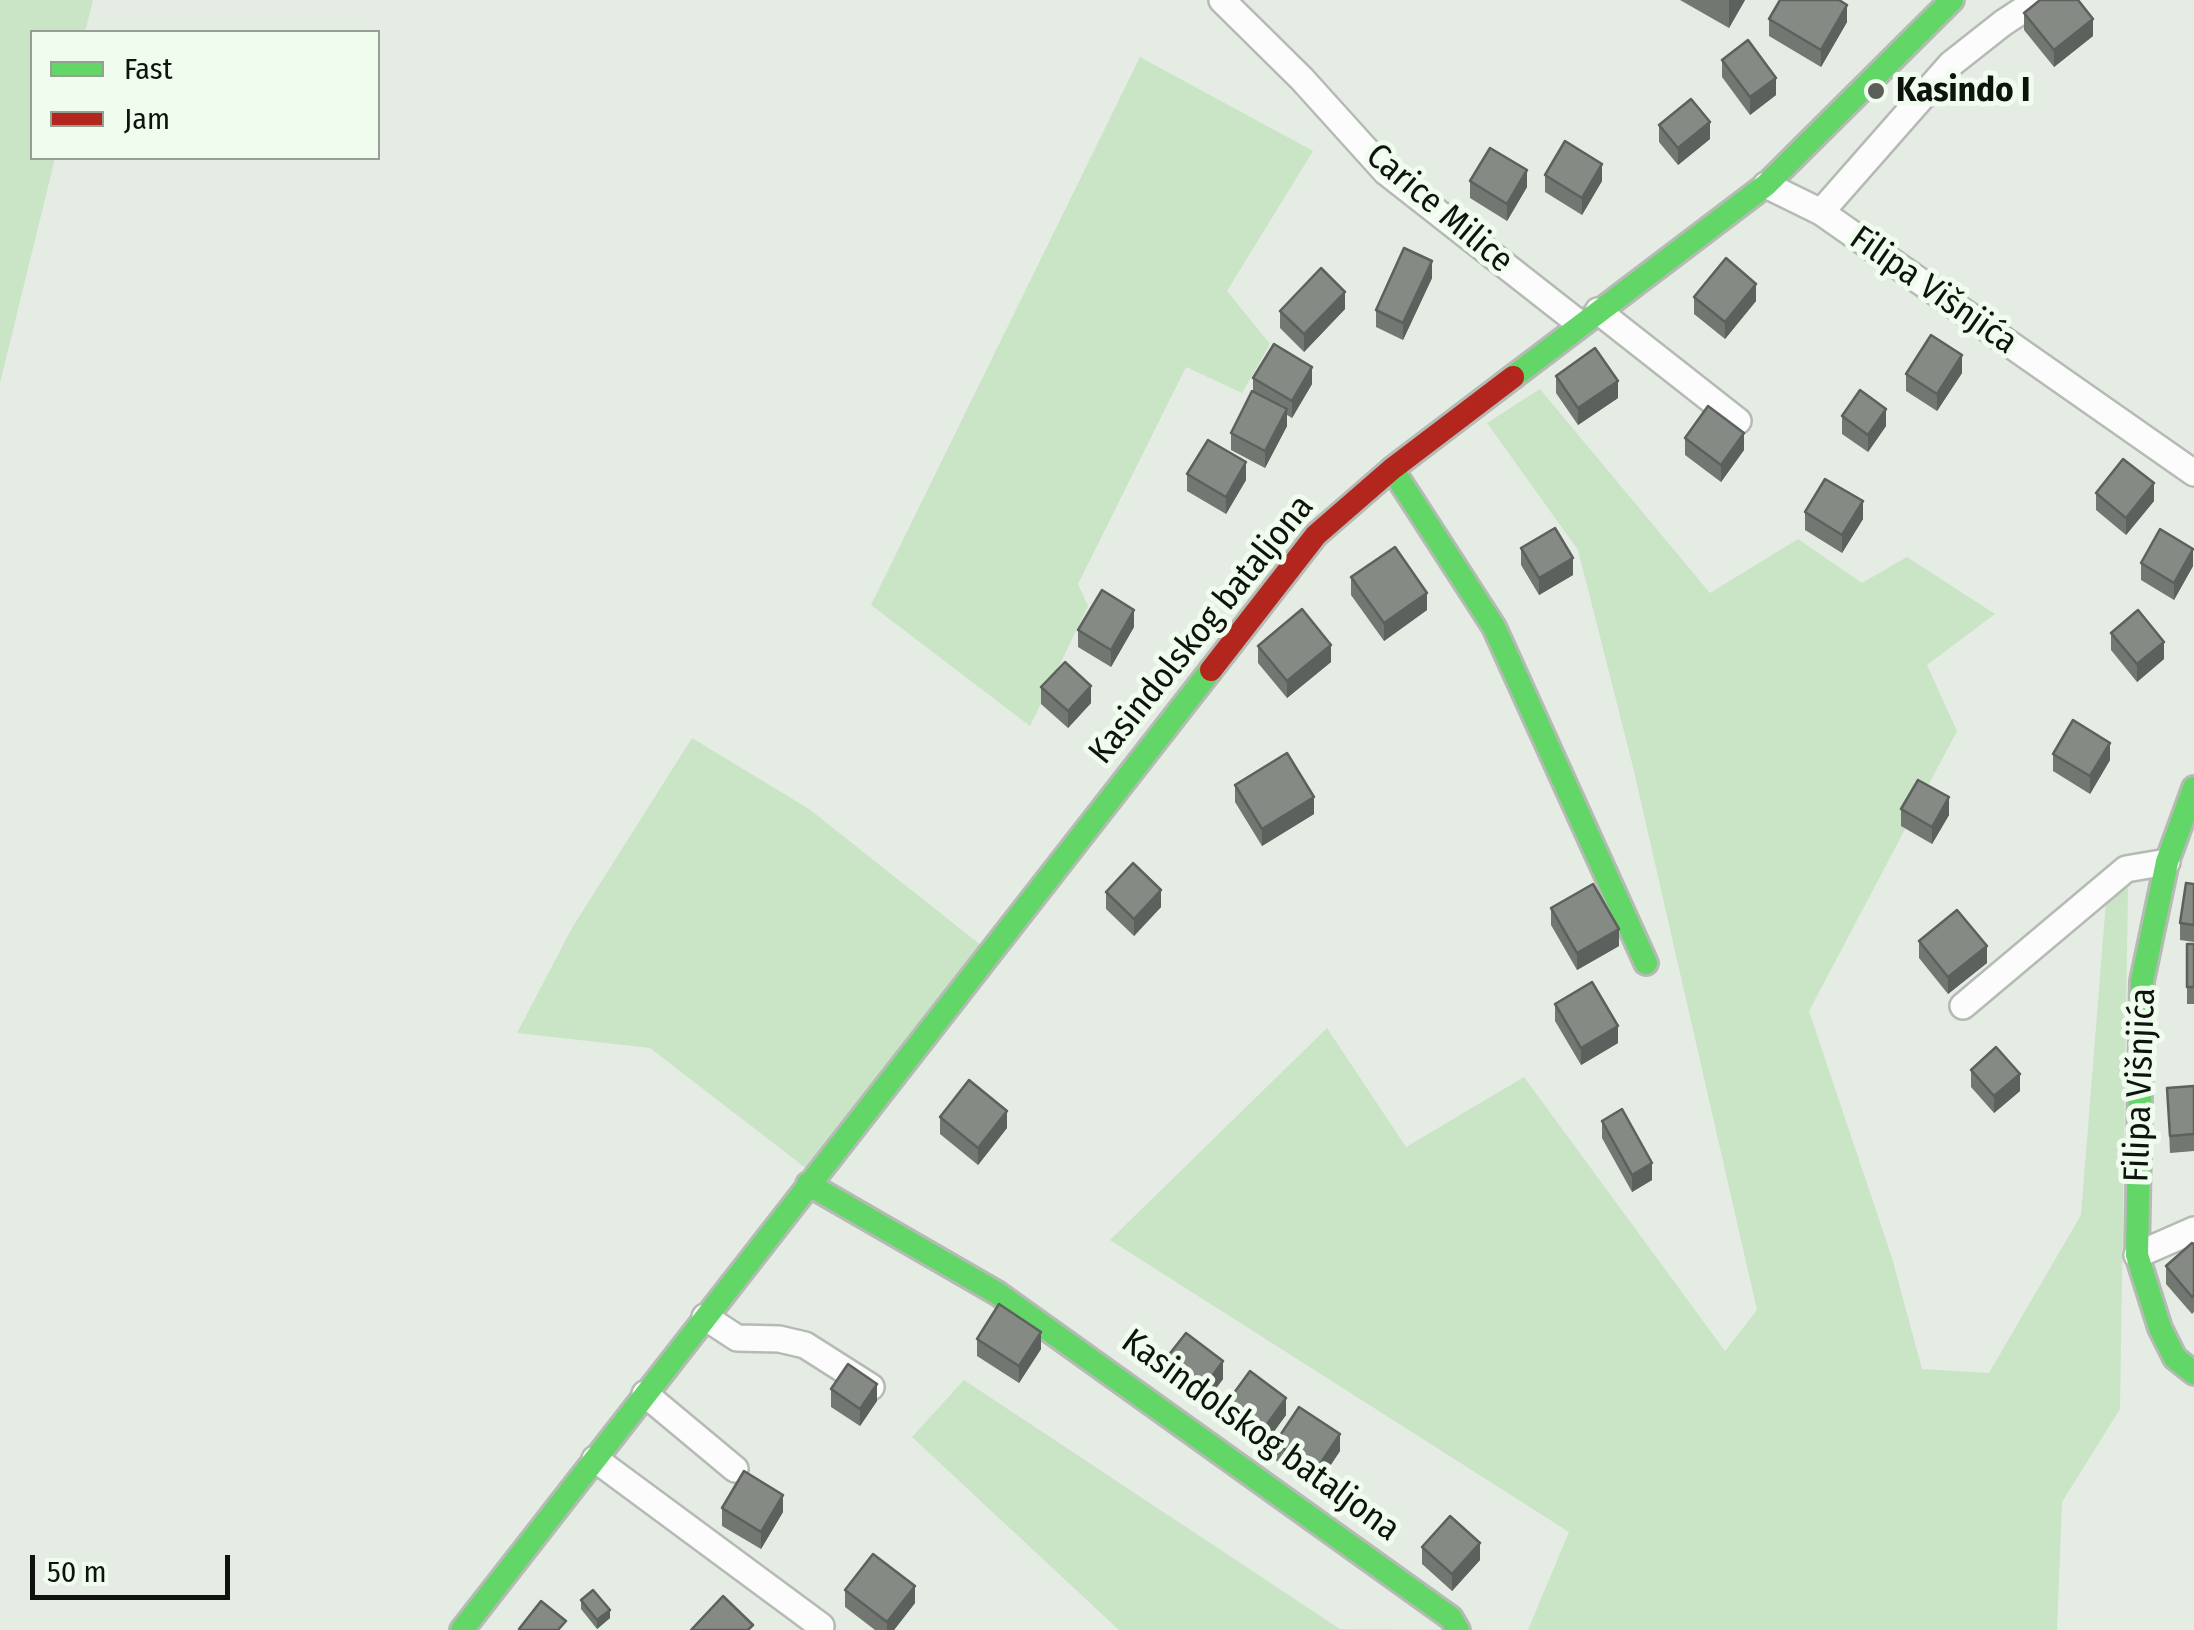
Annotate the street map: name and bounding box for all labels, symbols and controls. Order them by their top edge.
legend [30,30,380,160]
text: Fast [124,51,172,87]
place label: Kasindo I [1896,70,2030,112]
marker: Kasindo I [1865,80,1887,102]
text: Jam [124,101,170,137]
street label: Carice Milice [1357,135,1521,283]
street label: Filipa Višnjića [1841,218,2025,364]
street label: Kasindolskog bataljona [1081,487,1323,773]
street label: Filipa Višnjića [2117,987,2165,1183]
street label: Kasindolskog bataljona [1113,1321,1407,1551]
scale bar [35,1535,235,1597]
text: 50 m [47,1554,107,1590]

